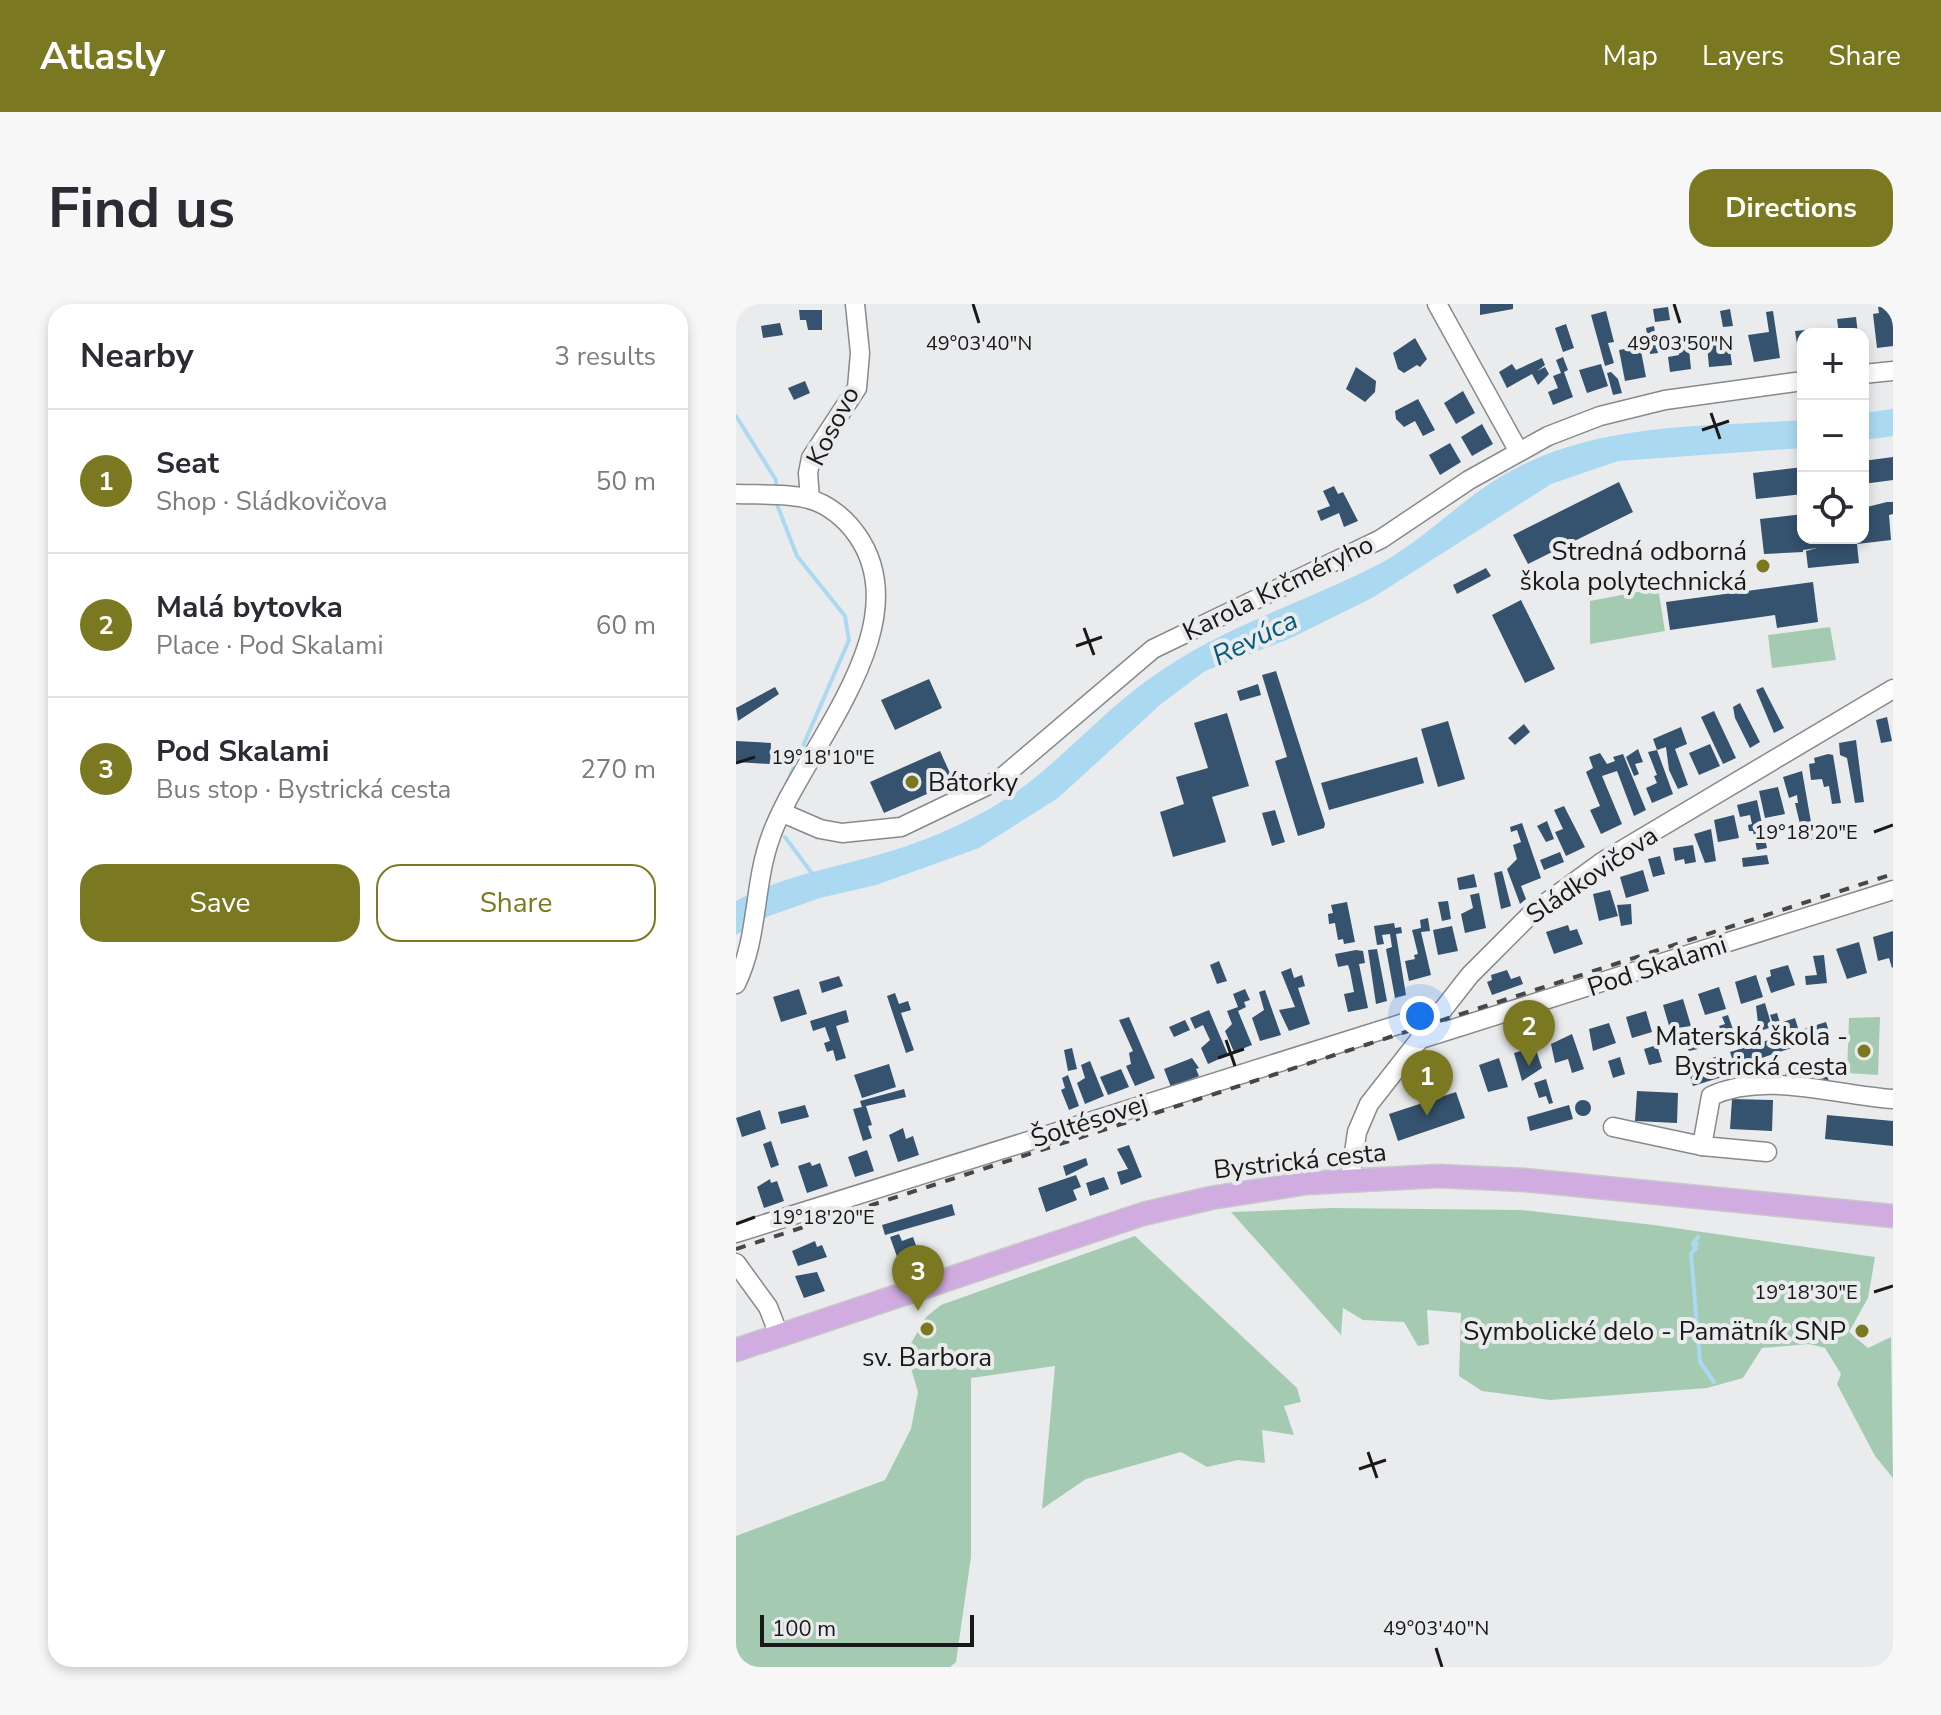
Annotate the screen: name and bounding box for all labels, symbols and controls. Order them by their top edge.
text: Atlasly [40,31,165,82]
text: Map [1603,37,1658,75]
text: Layers [1702,37,1784,75]
text: Share [1828,37,1901,75]
button: Directions [1689,169,1893,247]
text: Find us [48,170,235,247]
map controls [1797,328,1869,544]
button: + [1797,328,1869,400]
text: 49°03'40"N [926,330,1032,357]
text: 49°03'50"N [1627,330,1733,357]
text: Nearby [80,333,194,379]
text: 3 results [555,339,656,374]
street label: Kosovo [798,380,868,472]
button: − [1797,400,1869,472]
text: Seat [156,443,219,484]
text: 1 [98,464,114,499]
text: 50 m [596,464,656,499]
button: locate [1797,472,1869,544]
text: Shop · Sládkovičova [156,484,388,519]
street label: Karola Krčméryho [1177,527,1379,649]
place label: Stredná odborná škola polytechnická [1519,534,1747,599]
marker: Stredná odborná škola polytechnická [1754,557,1772,575]
text: Malá bytovka [156,587,343,628]
water label: Revúca [1206,601,1304,675]
text: 2 [98,608,114,643]
text: 60 m [596,608,656,643]
text: Place · Pod Skalami [156,628,383,663]
text: Pod Skalami [156,731,329,772]
text: 19°18'10"E [771,744,875,771]
text: 3 [98,752,114,787]
text: 270 m [580,752,656,787]
place label: Bátorky [928,765,1019,800]
text: Bus stop · Bystrická cesta [156,772,451,807]
marker: Bátorky [903,773,921,791]
street label: Sládkovičova [1519,818,1665,932]
text: 19°18'20"E [1754,819,1858,846]
button: Save [80,864,360,942]
button: Share [376,864,656,942]
street label: Pod Skalami [1583,927,1731,1005]
your location [1400,996,1440,1036]
pin: 2 [1503,1000,1555,1066]
place label: Materská škola - Bystrická cesta [1655,1019,1848,1084]
marker: Materská škola - Bystrická cesta [1855,1042,1873,1060]
pin: 1 [1401,1050,1453,1116]
street label: Šoltésovej [1026,1086,1152,1156]
street label: Bystrická cesta [1212,1135,1388,1187]
text: 19°18'20"E [771,1204,875,1231]
pin: 3 [892,1245,944,1311]
text: 19°18'30"E [1754,1279,1858,1306]
place label: Symbolické delo - Pamätník SNP [1463,1314,1846,1349]
marker: sv. Barbora [918,1320,936,1338]
marker: Symbolické delo - Pamätník SNP [1853,1322,1871,1340]
place label: sv. Barbora [862,1340,992,1375]
scale bar [760,1611,974,1647]
text: 100 m [772,1614,836,1644]
text: 49°03'40"N [1383,1615,1489,1642]

